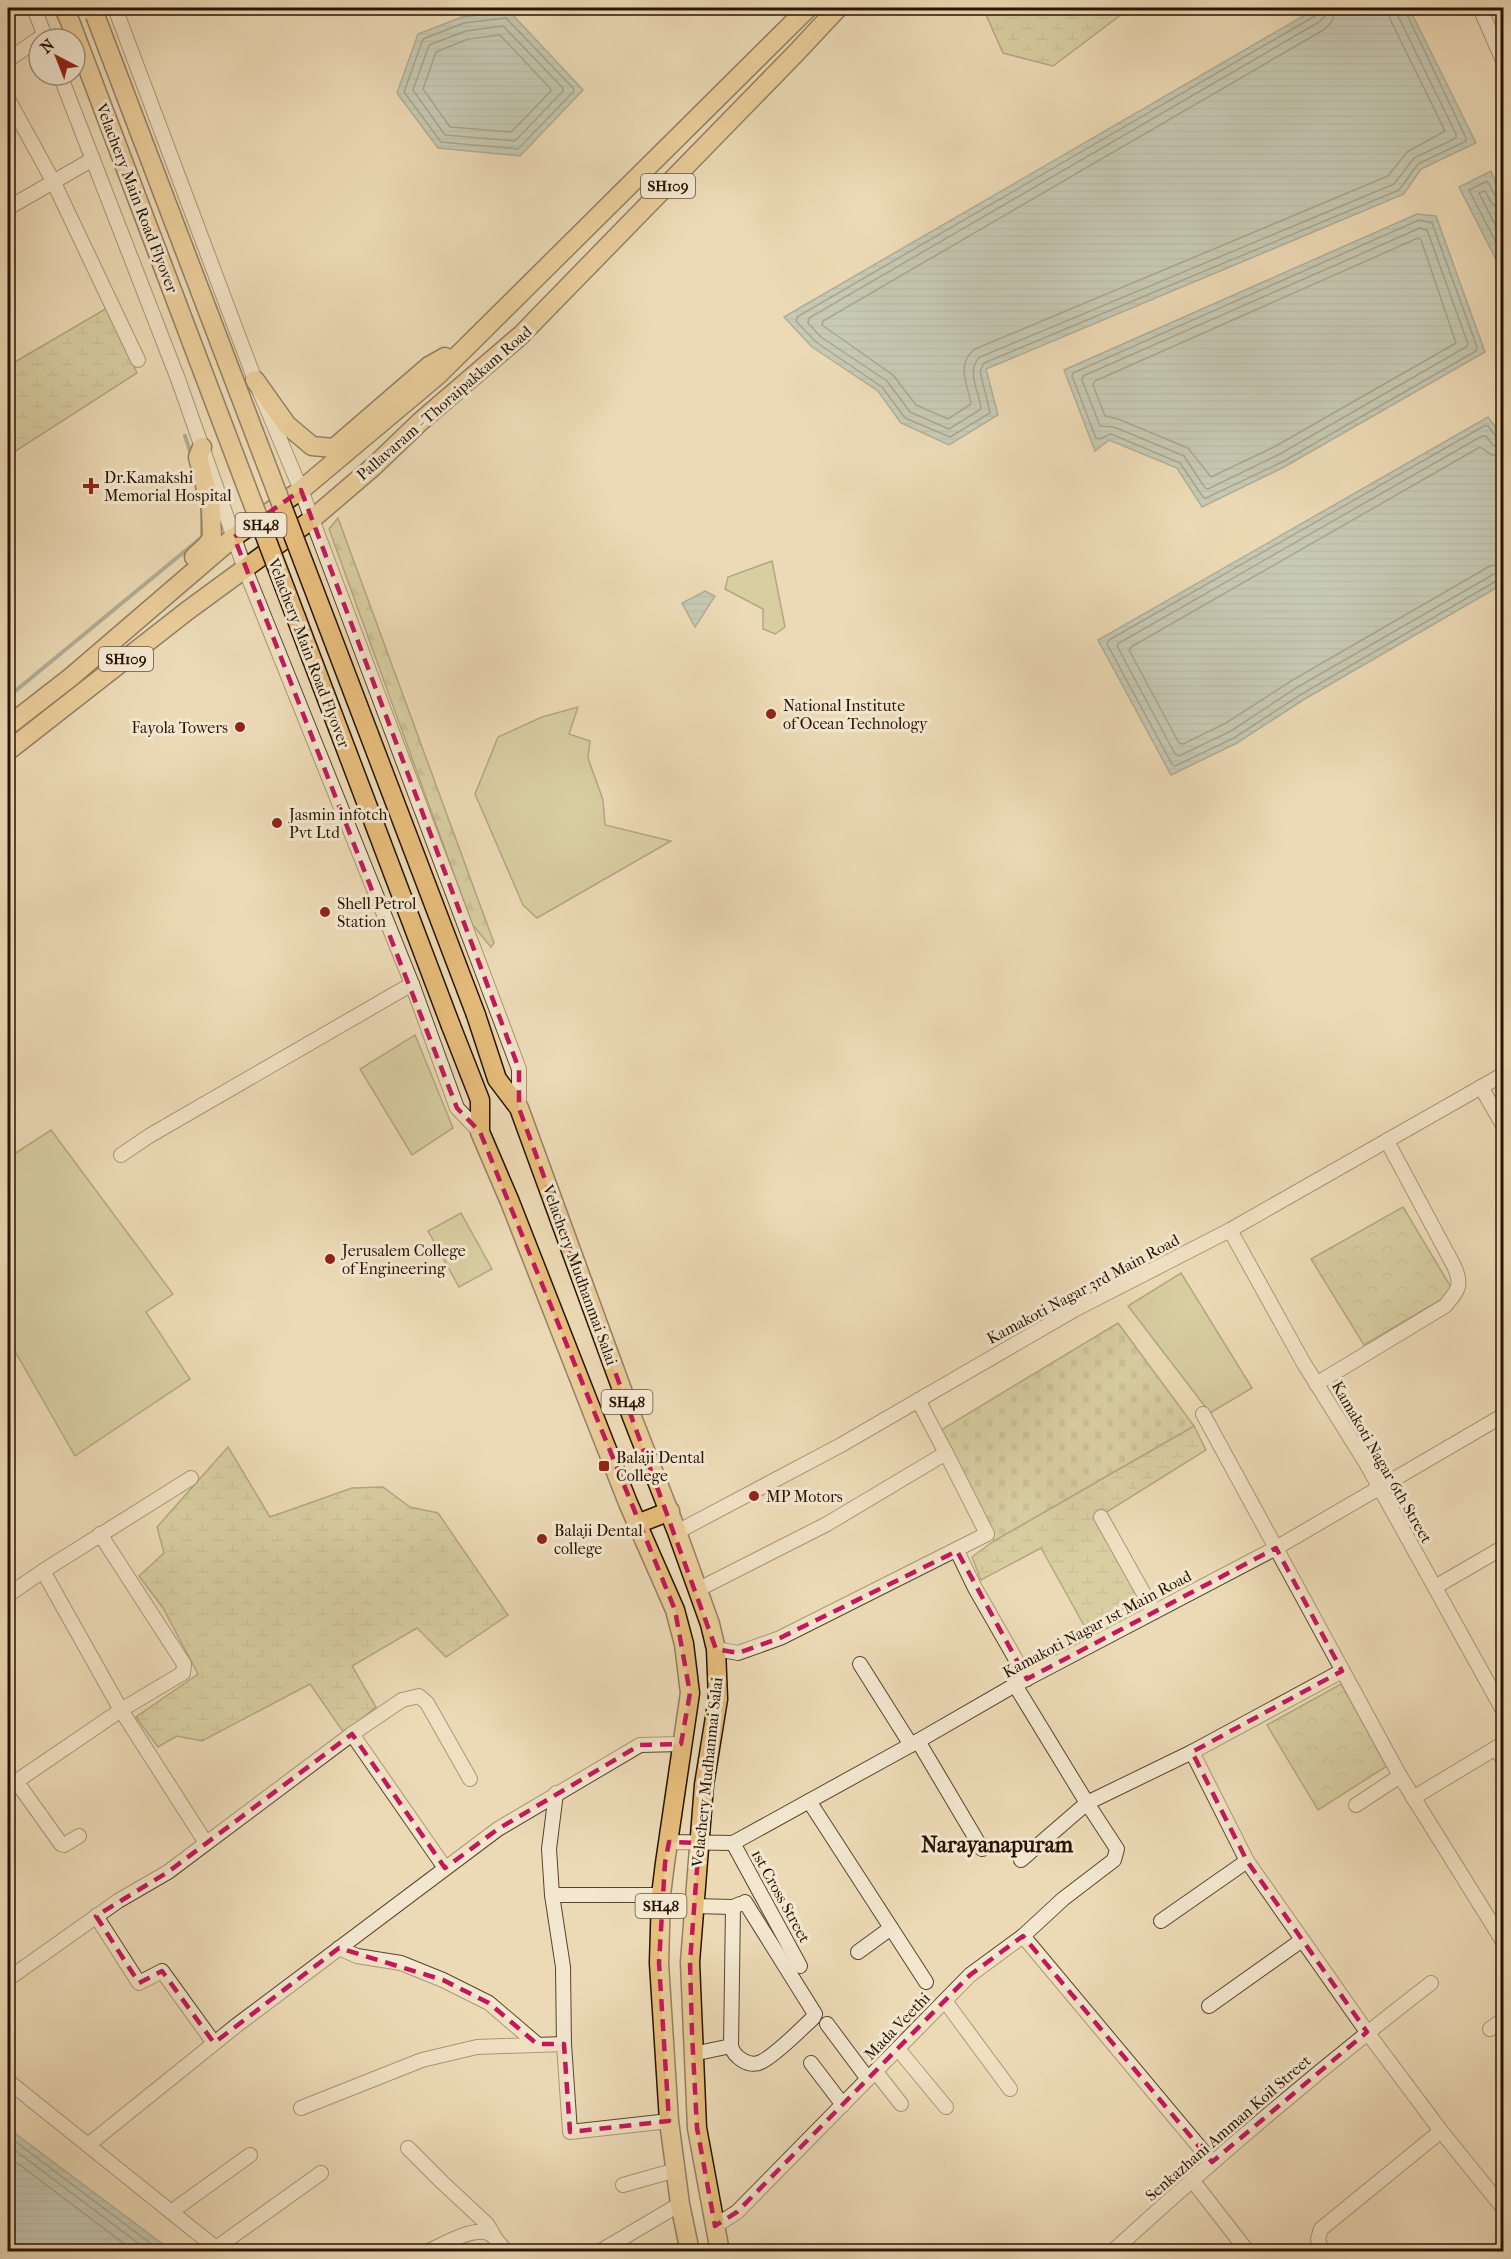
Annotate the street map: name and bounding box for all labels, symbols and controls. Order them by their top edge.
north arrow [27,27,87,87]
text: N [36,35,59,57]
street label: Velachery Main Road Flyover [92,100,182,296]
road number: SH109 [641,174,695,198]
street label: Pallavaram - Thoraipakkam Road [353,322,536,484]
place label: Dr.Kamakshi Memorial Hospital [104,468,232,505]
marker: Dr.Kamakshi Memorial Hospital [82,477,100,495]
road number: SH48 [236,513,286,537]
street label: Velachery Main Road Flyover [264,555,354,751]
road number: SH109 [99,647,153,671]
place label: National Institute of Ocean Technology [783,696,928,733]
marker: National Institute of Ocean Technology [764,707,778,721]
place label: Fayola Towers [132,718,228,737]
marker: Fayola Towers [233,720,247,734]
place label: Jasmin infotch Pvt Ltd [287,805,387,842]
marker: Jasmin infotch Pvt Ltd [270,816,284,830]
place label: Shell Petrol Station [337,894,417,931]
marker: Shell Petrol Station [318,905,332,919]
street label: Velachery Mudhanmai Salai [538,1181,622,1368]
street label: Kamakoti Nagar 3rd Main Road [983,1230,1183,1348]
place label: Jerusalem College of Engineering [340,1241,466,1278]
marker: Jerusalem College of Engineering [323,1252,337,1266]
street label: Kamakoti Nagar 6th Street [1328,1377,1436,1547]
road number: SH48 [602,1390,652,1414]
place label: Balaji Dental College [616,1448,705,1485]
marker: Balaji Dental College [597,1459,611,1473]
place label: MP Motors [766,1487,843,1506]
marker: MP Motors [747,1489,761,1503]
place label: Balaji Dental college [554,1521,643,1558]
marker: Balaji Dental college [535,1532,549,1546]
street label: Kamakoti Nagar 1st Main Road [999,1566,1195,1682]
street label: Velachery Mudhanmai Salai [687,1676,726,1869]
district label: Narayanapuram [921,1832,1074,1858]
street label: 1st Cross Street [748,1846,815,1946]
road number: SH48 [636,1894,686,1918]
street label: Mada Veethi [860,1988,934,2064]
street label: Senkazhani Amman Koil Street [1141,2051,1315,2205]

